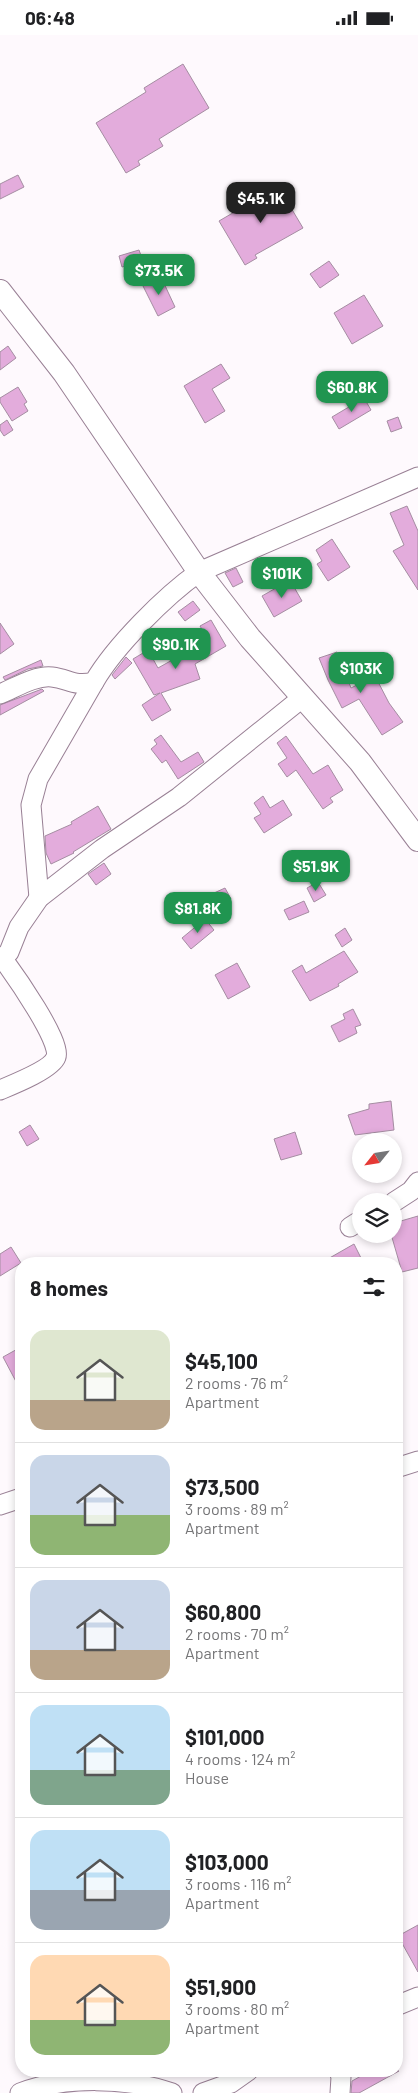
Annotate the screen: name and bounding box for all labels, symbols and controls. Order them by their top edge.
text: 06:48 [25,6,75,29]
pin: $45.1K [220,181,302,224]
text: $45.1K [237,188,285,207]
pin: $73.5K [118,253,200,296]
text: $73.5K [135,260,183,279]
pin: $60.8K [311,371,393,413]
text: $60.8K [327,377,377,396]
pin: $101K [247,557,317,599]
text: $101K [262,563,302,582]
pin: $90.1K [135,627,217,670]
text: $90.1K [153,634,199,653]
pin: $103K [326,651,396,694]
text: $103K [340,658,382,677]
pin: $51.9K [275,849,357,892]
text: $51.9K [293,856,339,875]
pin: $81.8K [157,891,239,934]
text: $81.8K [175,898,221,917]
north arrow [352,1133,402,1183]
map controls [352,1133,402,1243]
button: layers [352,1193,402,1243]
icon: filters [360,1273,388,1301]
text: 8 homes [30,1275,108,1300]
text: $45,100 [185,1348,258,1373]
icon: home [70,1350,130,1410]
text: 2 rooms · 76 m² [185,1373,288,1392]
text: Apartment [185,1392,260,1411]
text: $73,500 [185,1474,260,1499]
icon: home [70,1475,130,1535]
text: 3 rooms · 89 m² [185,1499,289,1518]
text: Apartment [185,1518,260,1537]
text: $60,800 [185,1599,261,1624]
icon: home [70,1600,130,1660]
text: 2 rooms · 70 m² [185,1624,289,1643]
text: Apartment [185,1643,260,1662]
text: $101,000 [185,1724,265,1749]
icon: home [70,1725,130,1785]
text: 4 rooms · 124 m² [185,1749,296,1768]
text: House [185,1768,229,1787]
text: $103,000 [185,1849,269,1874]
icon: home [70,1850,130,1910]
text: 3 rooms · 116 m² [185,1874,291,1893]
text: Apartment [185,1893,260,1912]
text: $51,900 [185,1974,256,1999]
icon: home [70,1975,130,2035]
text: 3 rooms · 80 m² [185,1999,289,2018]
text: Apartment [185,2018,260,2037]

